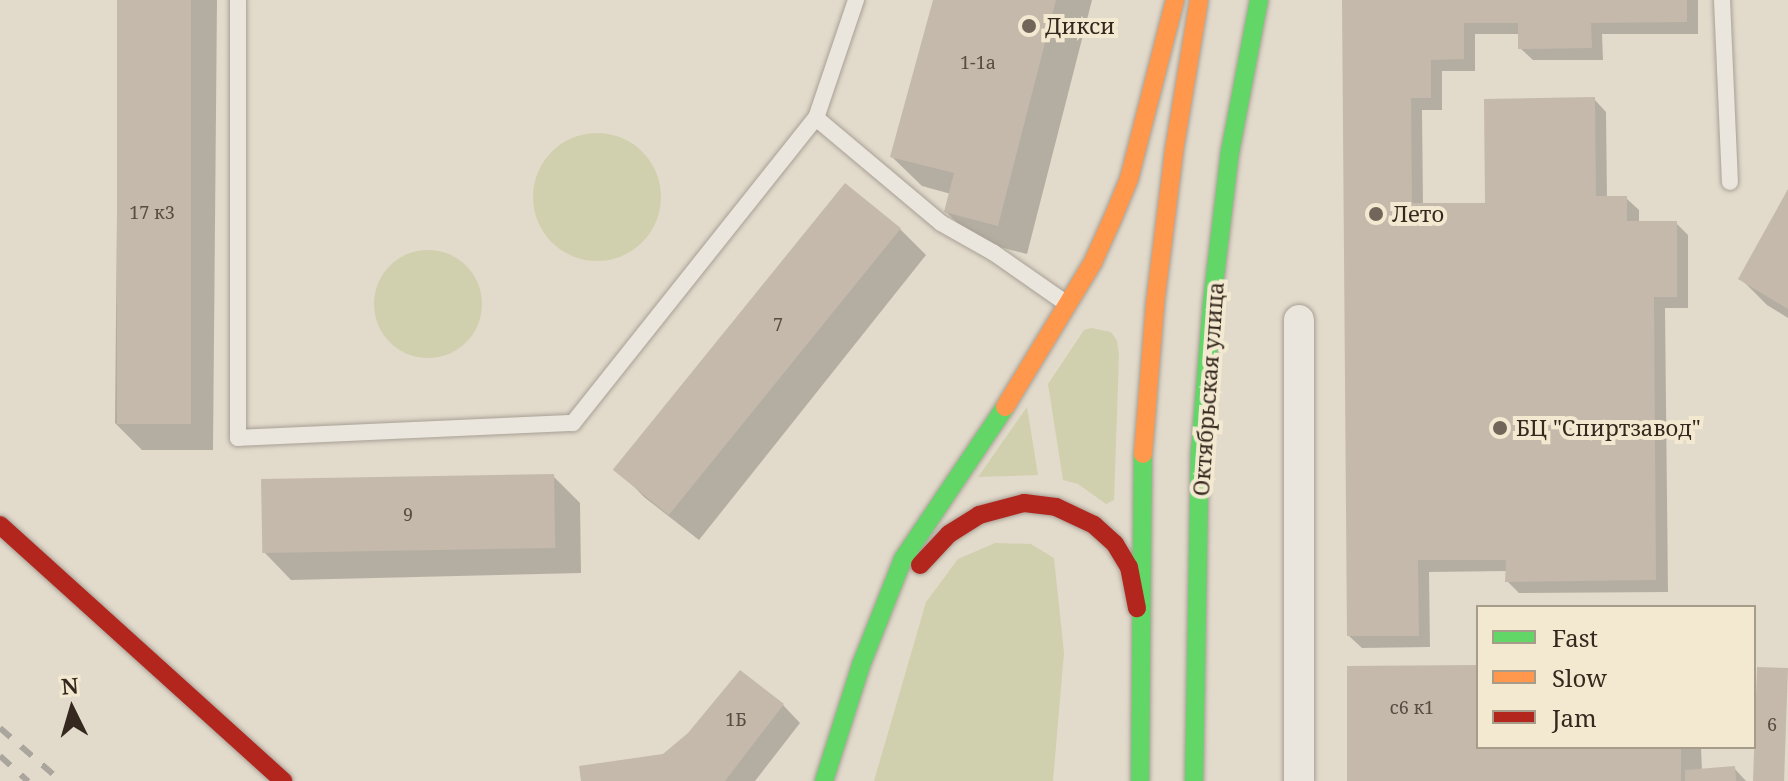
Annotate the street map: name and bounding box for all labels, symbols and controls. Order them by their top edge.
place label: Дикси [1045,13,1115,39]
marker: Дикси [1020,17,1038,35]
house number: 1-1а [960,51,996,73]
house number: 17 к3 [129,201,175,223]
place label: Лето [1392,201,1444,227]
marker: Лето [1367,205,1385,223]
street label: Октябрьская улица [1187,281,1229,497]
house number: 7 [773,313,783,335]
place label: БЦ "Спиртзавод" [1516,415,1701,441]
marker: БЦ "Спиртзавод" [1491,419,1509,437]
house number: 9 [403,503,413,525]
legend [1476,605,1756,749]
text: Fast [1552,621,1598,654]
text: Slow [1552,661,1607,694]
north arrow [32,669,112,749]
text: N [60,669,80,701]
house number: с6 к1 [1390,696,1434,718]
text: Jam [1552,701,1597,734]
house number: 1Б [725,708,747,730]
house number: 6 [1767,713,1777,735]

